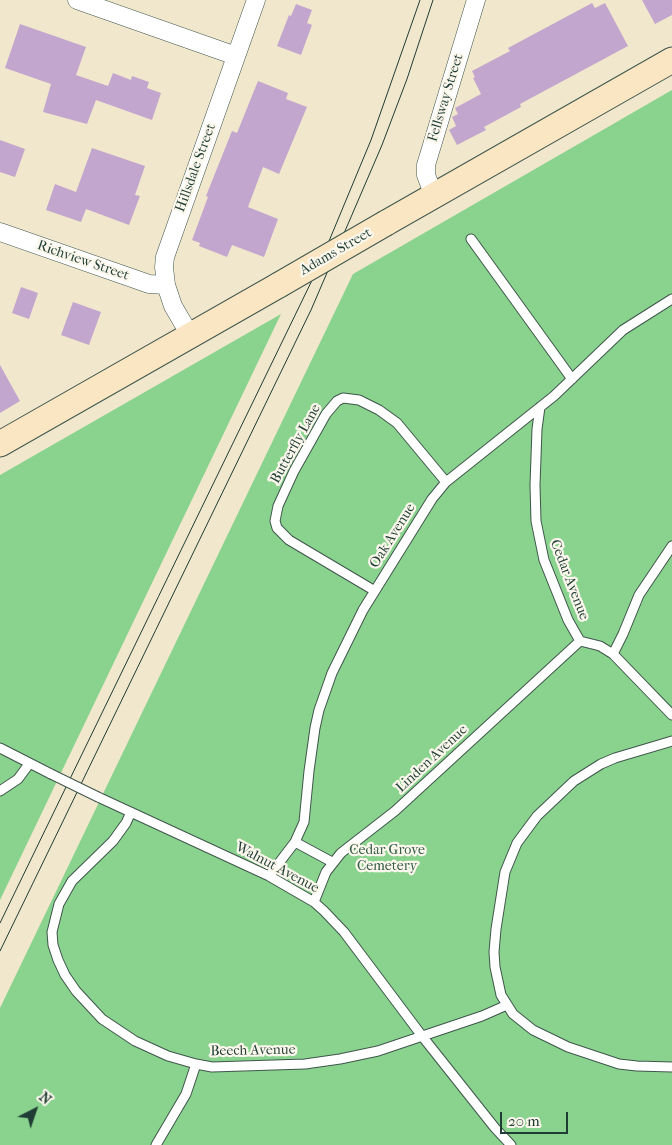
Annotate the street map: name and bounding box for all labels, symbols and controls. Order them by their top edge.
street label: Fellsway Street [425,52,467,144]
street label: Hillsdale Street [172,121,220,215]
street label: Adams Street [297,225,375,279]
street label: Richview Street [35,237,131,285]
street label: Butterfly Lane [267,401,325,487]
street label: Oak Avenue [367,501,419,571]
street label: Cedar Avenue [546,538,592,622]
street label: Linden Avenue [393,722,471,796]
street label: Walnut Avenue [232,839,322,897]
park label: Cedar Grove Cemetery [349,843,425,876]
street label: Beech Avenue [210,1042,296,1060]
north arrow [10,1085,60,1135]
text: N [36,1088,55,1108]
scale bar [502,1102,570,1134]
text: 20 m [508,1112,540,1130]

